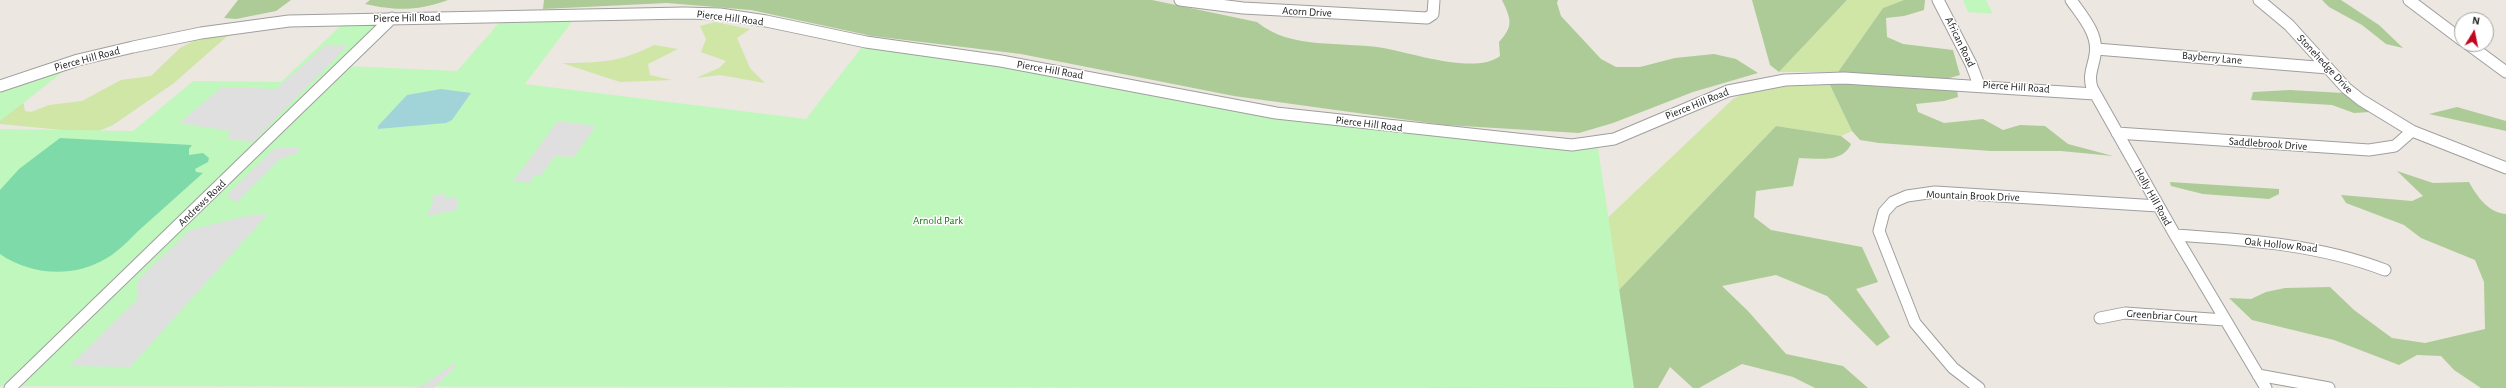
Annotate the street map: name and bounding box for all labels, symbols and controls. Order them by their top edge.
street label: Acorn Drive [1282,4,1332,20]
street label: Pierce Hill Road [696,7,764,29]
street label: Pierce Hill Road [373,11,441,25]
north arrow [2454,12,2494,52]
street label: African Road [1942,15,1978,69]
text: N [2471,15,2481,27]
street label: Stonehedge Drive [2294,32,2356,96]
street label: Pierce Hill Road [53,44,121,74]
street label: Bayberry Lane [2181,49,2243,67]
street label: Pierce Hill Road [1016,58,1084,82]
street label: Pierce Hill Road [1982,78,2050,96]
street label: Pierce Hill Road [1663,85,1731,123]
street label: Pierce Hill Road [1335,113,1403,135]
street label: Saddlebrook Drive [2228,135,2308,153]
street label: Holly Hill Road [2132,166,2174,228]
street label: Andrews Road [175,177,229,229]
street label: Mountain Brook Drive [1926,188,2020,204]
park label: Arnold Park [913,214,963,228]
street label: Oak Hollow Road [2244,235,2318,255]
street label: Greenbriar Court [2126,307,2198,325]

